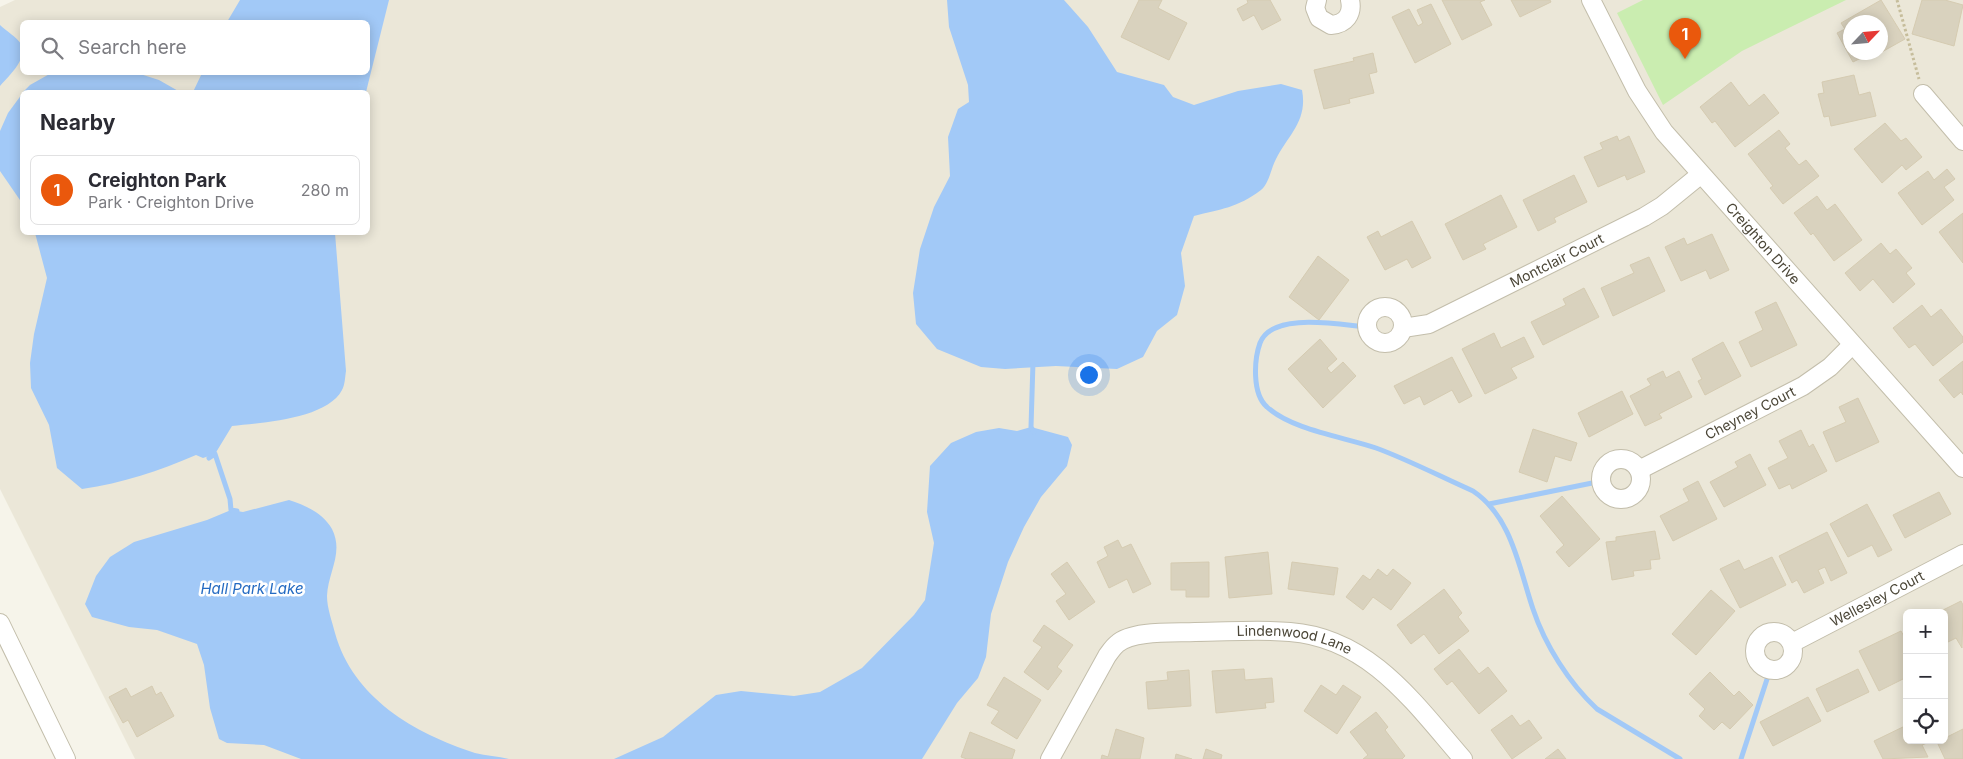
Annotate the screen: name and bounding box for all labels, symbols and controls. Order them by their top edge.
north arrow [1843,15,1888,60]
pin: 1 [1669,18,1701,59]
search box [20,20,370,75]
icon: search [38,34,66,62]
text: Search here [78,36,187,59]
text: Nearby [40,110,115,135]
text: Creighton Park [88,169,227,192]
text: 1 [54,180,60,200]
text: 280 m [301,180,349,200]
text: Park · Creighton Drive [88,192,254,212]
street label: Creighton Drive [1723,199,1804,287]
street label: Montclair Court [1507,229,1607,290]
your location [1076,362,1102,388]
street label: Cheyney Court [1702,382,1798,443]
street label: Wellesley Court [1827,567,1927,630]
water label: Hall Park Lake [200,579,304,598]
map controls [1903,609,1948,744]
button: + [1903,609,1948,654]
street label: Lindenwood Lane [1236,622,1355,657]
button: − [1903,654,1948,699]
button: locate [1903,699,1948,744]

